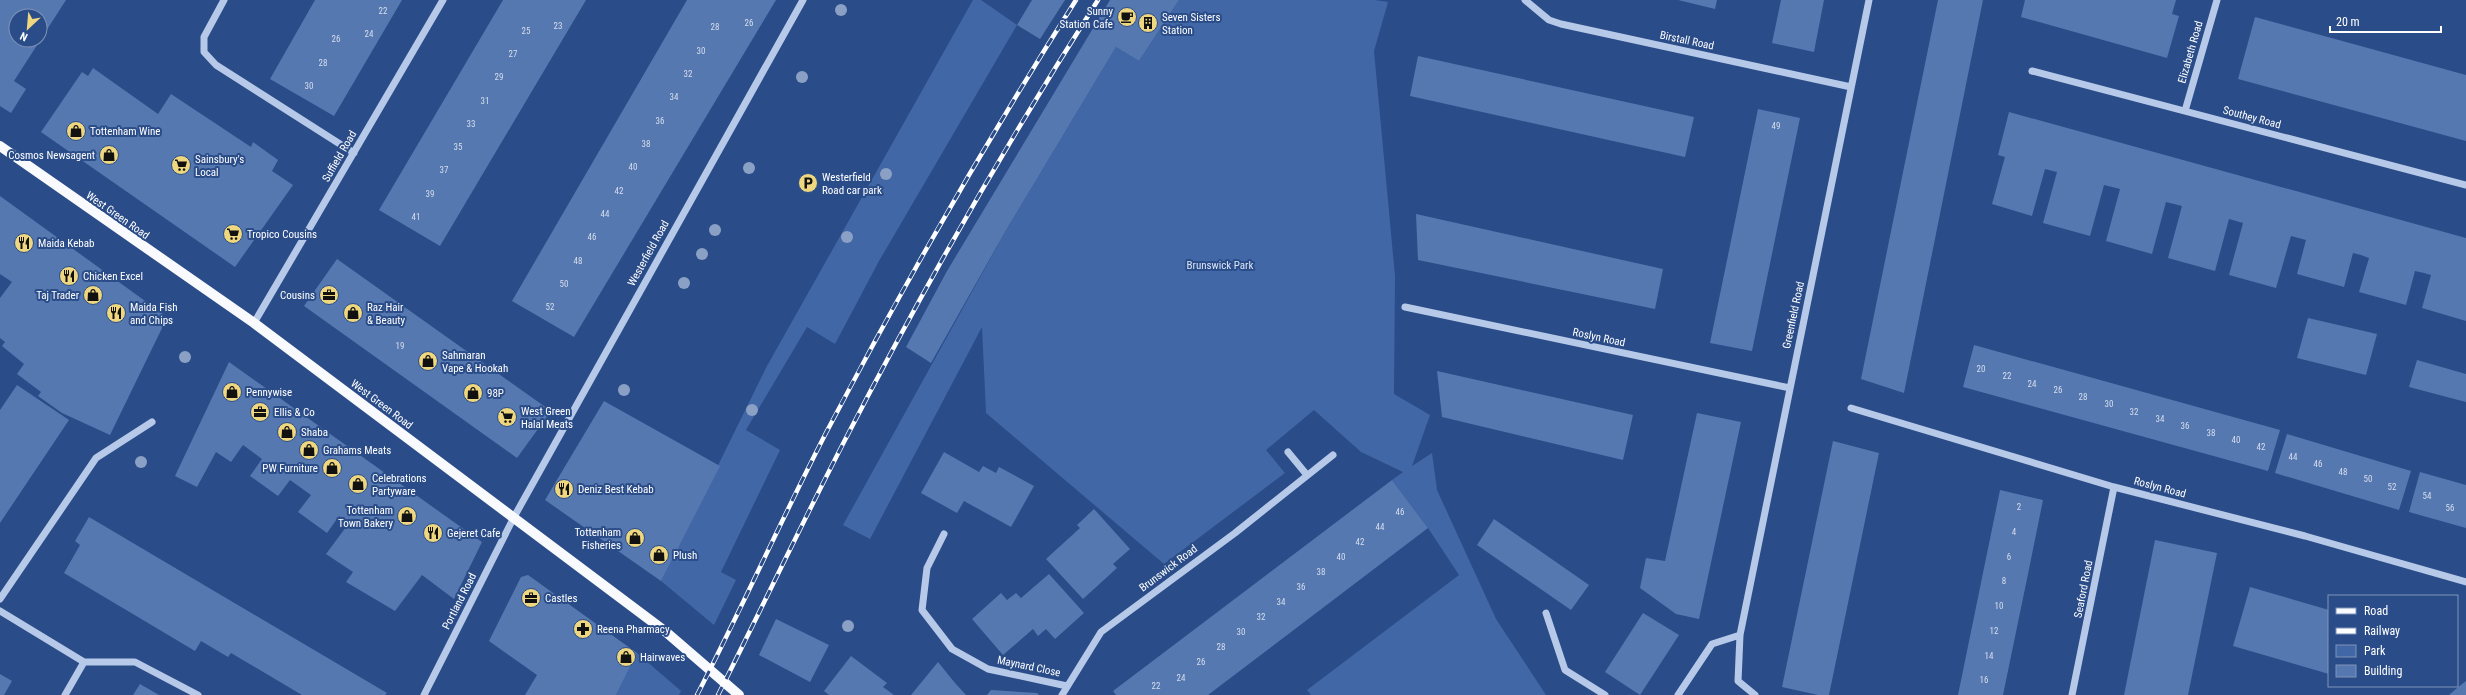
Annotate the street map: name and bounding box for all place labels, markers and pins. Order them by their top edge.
place label: Sunny Station Cafe [1060,5,1113,31]
cafe icon: Sunny Station Cafe [1116,6,1138,28]
place label: Seven Sisters Station [1162,11,1220,37]
building icon: Seven Sisters Station [1137,12,1159,34]
shop icon: Tottenham Wine [65,120,87,142]
place label: Tottenham Wine [90,125,161,138]
shop icon: Cosmos Newsagent [98,144,120,166]
place label: Cosmos Newsagent [8,149,95,162]
place label: Sainsbury's Local [195,153,244,179]
supermarket icon: Sainsbury's Local [170,154,192,176]
place label: Westerfield Road car park [822,171,882,197]
parking icon: Westerfield Road car park [797,172,819,194]
supermarket icon: Tropico Cousins [222,223,244,245]
place label: Tropico Cousins [247,228,317,241]
restaurant icon: Maida Kebab [13,232,35,254]
place label: Maida Kebab [38,237,95,250]
restaurant icon: Chicken Excel [58,265,80,287]
place label: Chicken Excel [83,270,143,283]
shop icon: Taj Trader [82,284,104,306]
office icon: Cousins [318,284,340,306]
place label: Taj Trader [36,289,80,302]
place label: Cousins [280,289,315,302]
place label: Maida Fish and Chips [130,301,178,327]
place label: Raz Hair & Beauty [367,301,406,327]
restaurant icon: Maida Fish and Chips [105,302,127,324]
shop icon: Raz Hair & Beauty [342,302,364,324]
place label: Sahmaran Vape & Hookah [442,349,508,375]
shop icon: Sahmaran Vape & Hookah [417,350,439,372]
shop icon: Pennywise [221,381,243,403]
shop icon: 98P [462,382,484,404]
place label: Pennywise [246,386,292,399]
place label: 98P [487,387,504,400]
office icon: Ellis & Co [249,401,271,423]
place label: West Green Halal Meats [521,405,573,431]
place label: Ellis & Co [274,406,315,419]
supermarket icon: West Green Halal Meats [496,406,518,428]
shop icon: Shaba [276,421,298,443]
place label: Shaba [301,426,328,439]
shop icon: Grahams Meats [298,439,320,461]
place label: Grahams Meats [323,444,391,457]
shop icon: PW Furniture [321,457,343,479]
place label: PW Furniture [262,462,318,475]
place label: Celebrations Partyware [372,472,427,498]
shop icon: Celebrations Partyware [347,473,369,495]
restaurant icon: Deniz Best Kebab [553,478,575,500]
place label: Deniz Best Kebab [578,483,654,496]
place label: Tottenham Town Bakery [338,504,393,530]
shop icon: Tottenham Town Bakery [396,505,418,527]
restaurant icon: Gejeret Cafe [422,522,444,544]
place label: Tottenham Fisheries [574,526,621,552]
place label: Gejeret Cafe [447,527,500,540]
shop icon: Tottenham Fisheries [624,527,646,549]
shop icon: Plush [648,544,670,566]
place label: Plush [673,549,697,562]
office icon: Castles [520,587,542,609]
place label: Castles [545,592,577,605]
pharmacy icon: Reena Pharmacy [572,618,594,640]
place label: Reena Pharmacy [597,623,670,636]
shop icon: Hairwaves [615,646,637,668]
place label: Hairwaves [640,651,685,664]

